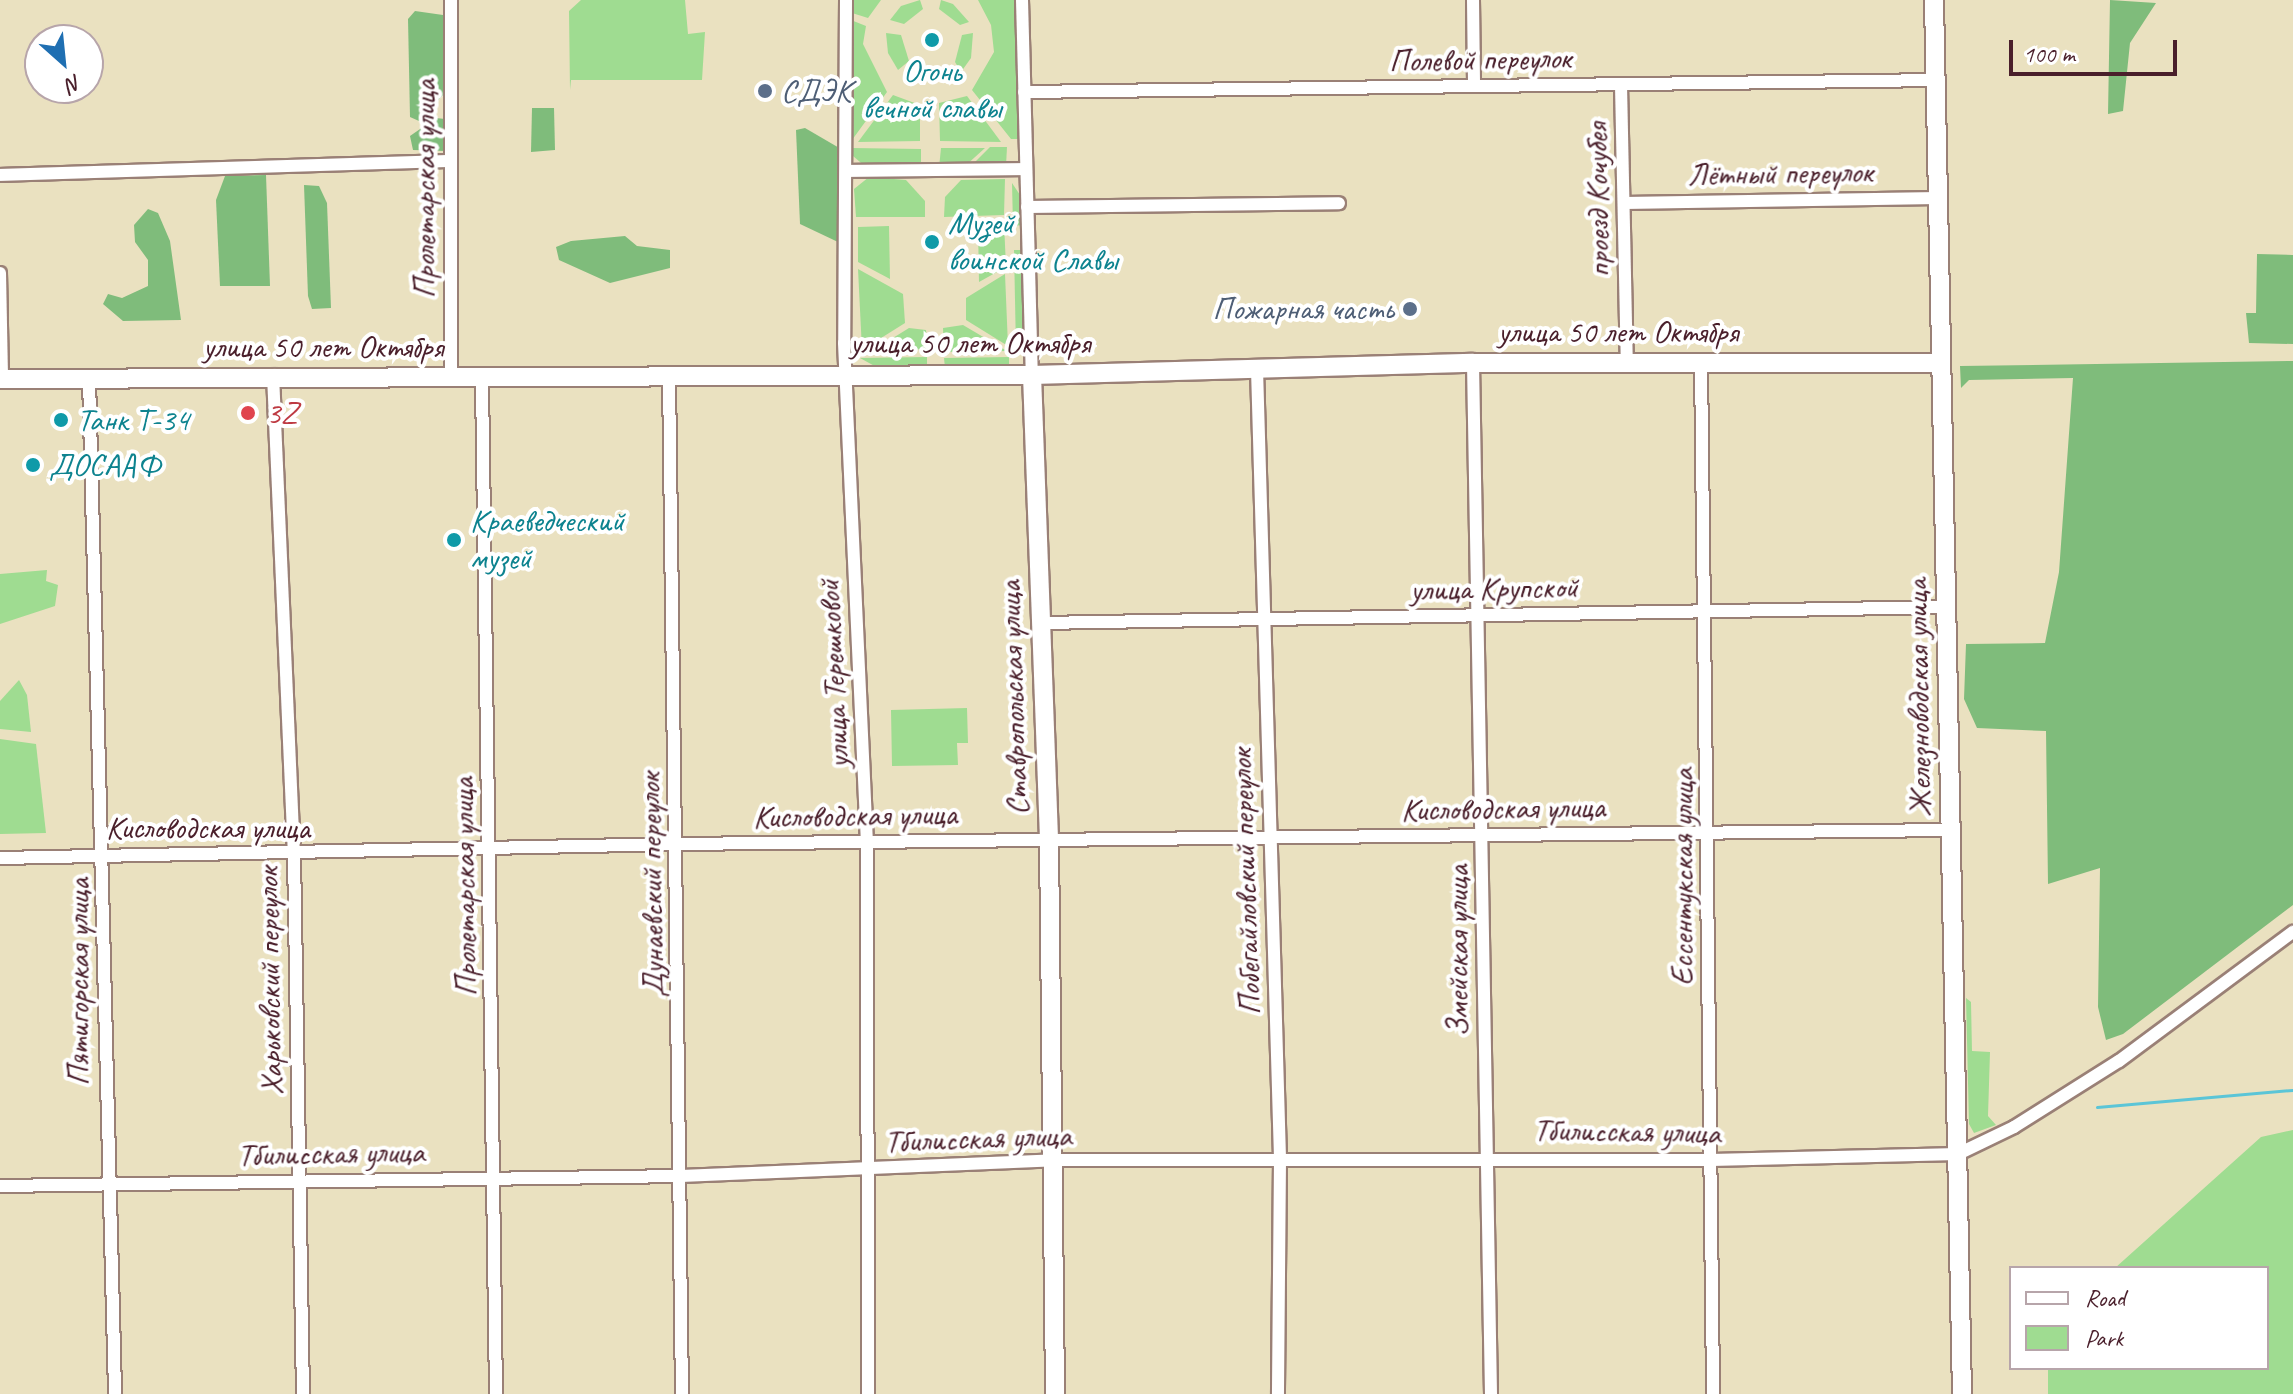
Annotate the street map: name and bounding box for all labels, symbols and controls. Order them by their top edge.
north arrow [24,24,104,104]
scale bar [2013,24,2181,74]
marker: Огонь вечной славы [923,31,941,49]
street label: Полевой переулок [1389,39,1571,81]
text: 100 m [2023,39,2075,69]
place label: Огонь вечной славы [863,53,1001,128]
text: N [62,68,86,99]
place label: СДЭК [781,72,851,110]
street label: Пролетарская улица [406,78,444,300]
marker: СДЭК [756,82,774,100]
street label: проезд Кочубея [1577,124,1619,276]
street label: Лётный переулок [1687,153,1873,195]
place label: Музей воинской Славы [948,205,1118,280]
marker: Музей воинской Славы [923,233,941,251]
place label: Пожарная часть [1211,290,1394,328]
marker: Пожарная часть [1401,300,1419,318]
street label: улица 50 лет Октября [1495,313,1741,351]
street label: улица 50 лет Октября [847,324,1093,362]
street label: улица 50 лет Октября [200,328,446,366]
place label: 3Z [266,394,297,432]
place label: Танк Т-34 [77,401,189,439]
marker: 3Z [237,402,259,424]
marker: Танк Т-34 [52,411,70,429]
place label: ДОСААФ [49,446,160,484]
marker: ДОСААФ [24,456,42,474]
place label: Краеведческий музей [470,503,624,578]
marker: Краеведческий музей [445,531,463,549]
street label: улица Крупской [1409,568,1579,610]
street label: Железноводская улица [1898,578,1940,818]
street label: Ставропольская улица [991,579,1037,817]
street label: улица Терешковой [810,580,858,768]
street label: Побегайловский переулок [1222,748,1270,1016]
street label: Ессентукская улица [1664,767,1702,987]
street label: Дунаевский переулок [631,772,673,998]
street label: Пролетарская улица [444,776,486,998]
street label: Кисловодская улица [1400,788,1606,830]
street label: Кисловодская улица [752,795,958,837]
street label: Кисловодская улица [105,809,311,847]
street label: Змейская улица [1439,864,1477,1038]
street label: Харьковский переулок [249,867,291,1095]
street label: Пятигорская улица [60,877,98,1087]
street label: Тбилисская улица [1532,1111,1722,1153]
street label: Тбилисская улица [883,1117,1073,1161]
street label: Тбилисская улица [236,1133,426,1175]
legend [2009,1266,2269,1370]
text: Road [2085,1283,2125,1313]
text: Park [2085,1323,2123,1353]

